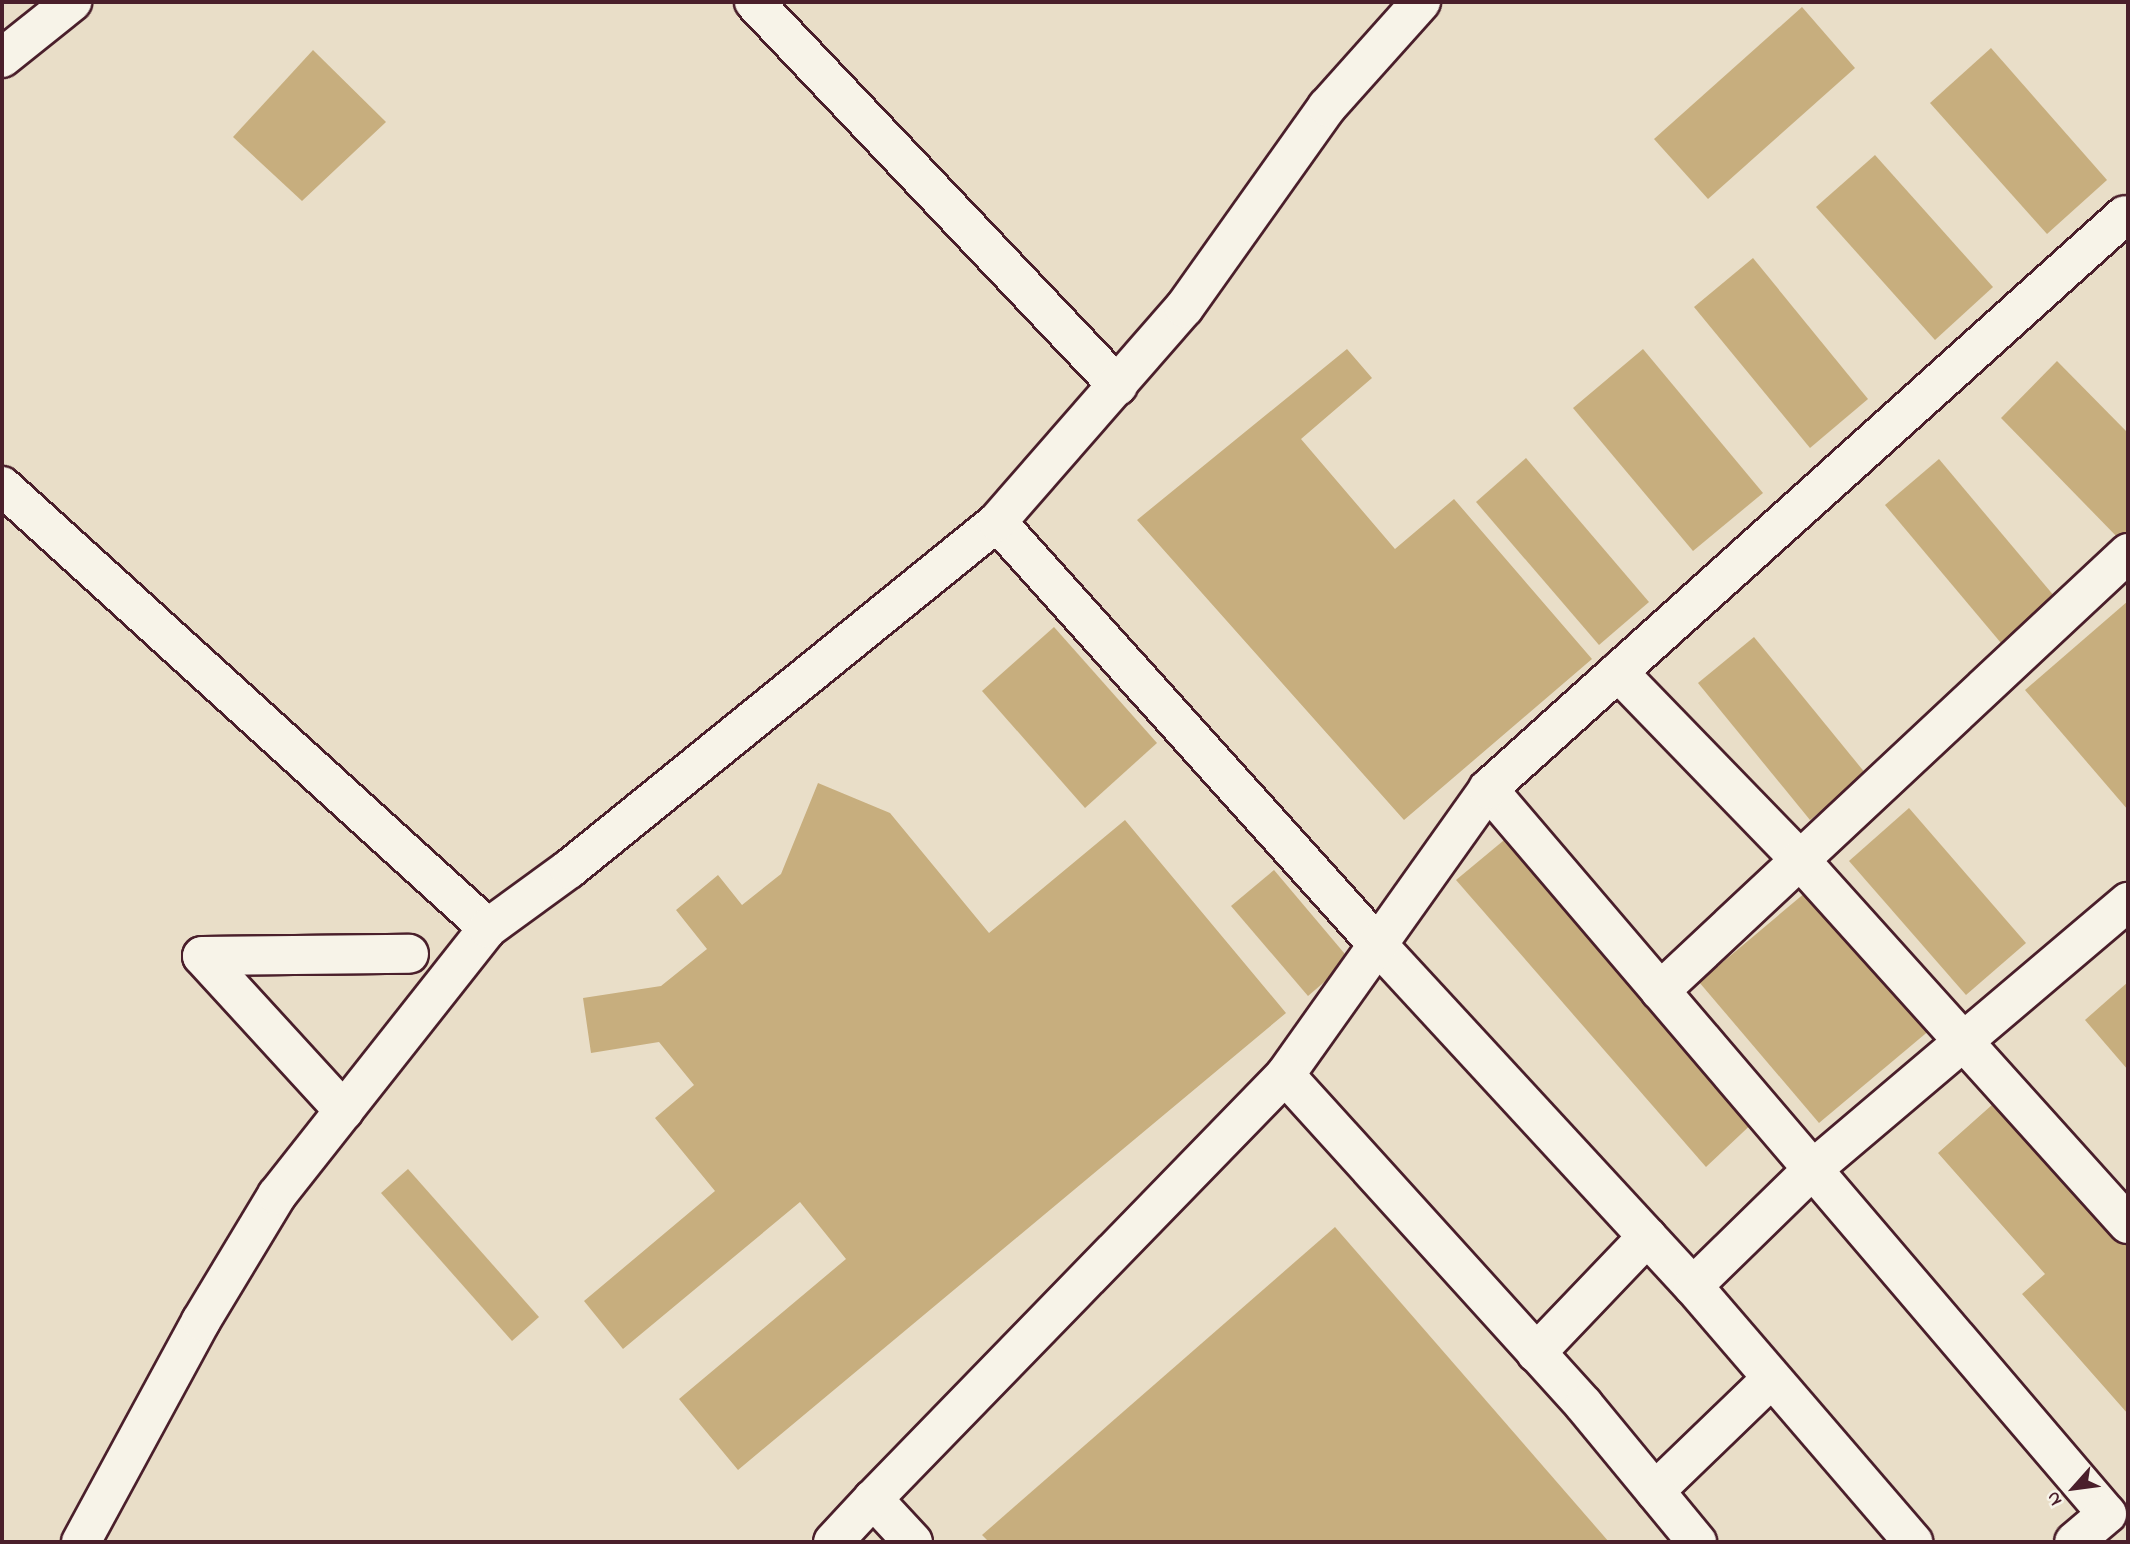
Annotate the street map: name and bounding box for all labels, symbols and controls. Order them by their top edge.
north arrow [2039,1453,2109,1523]
text: N [2040,1486,2070,1510]

